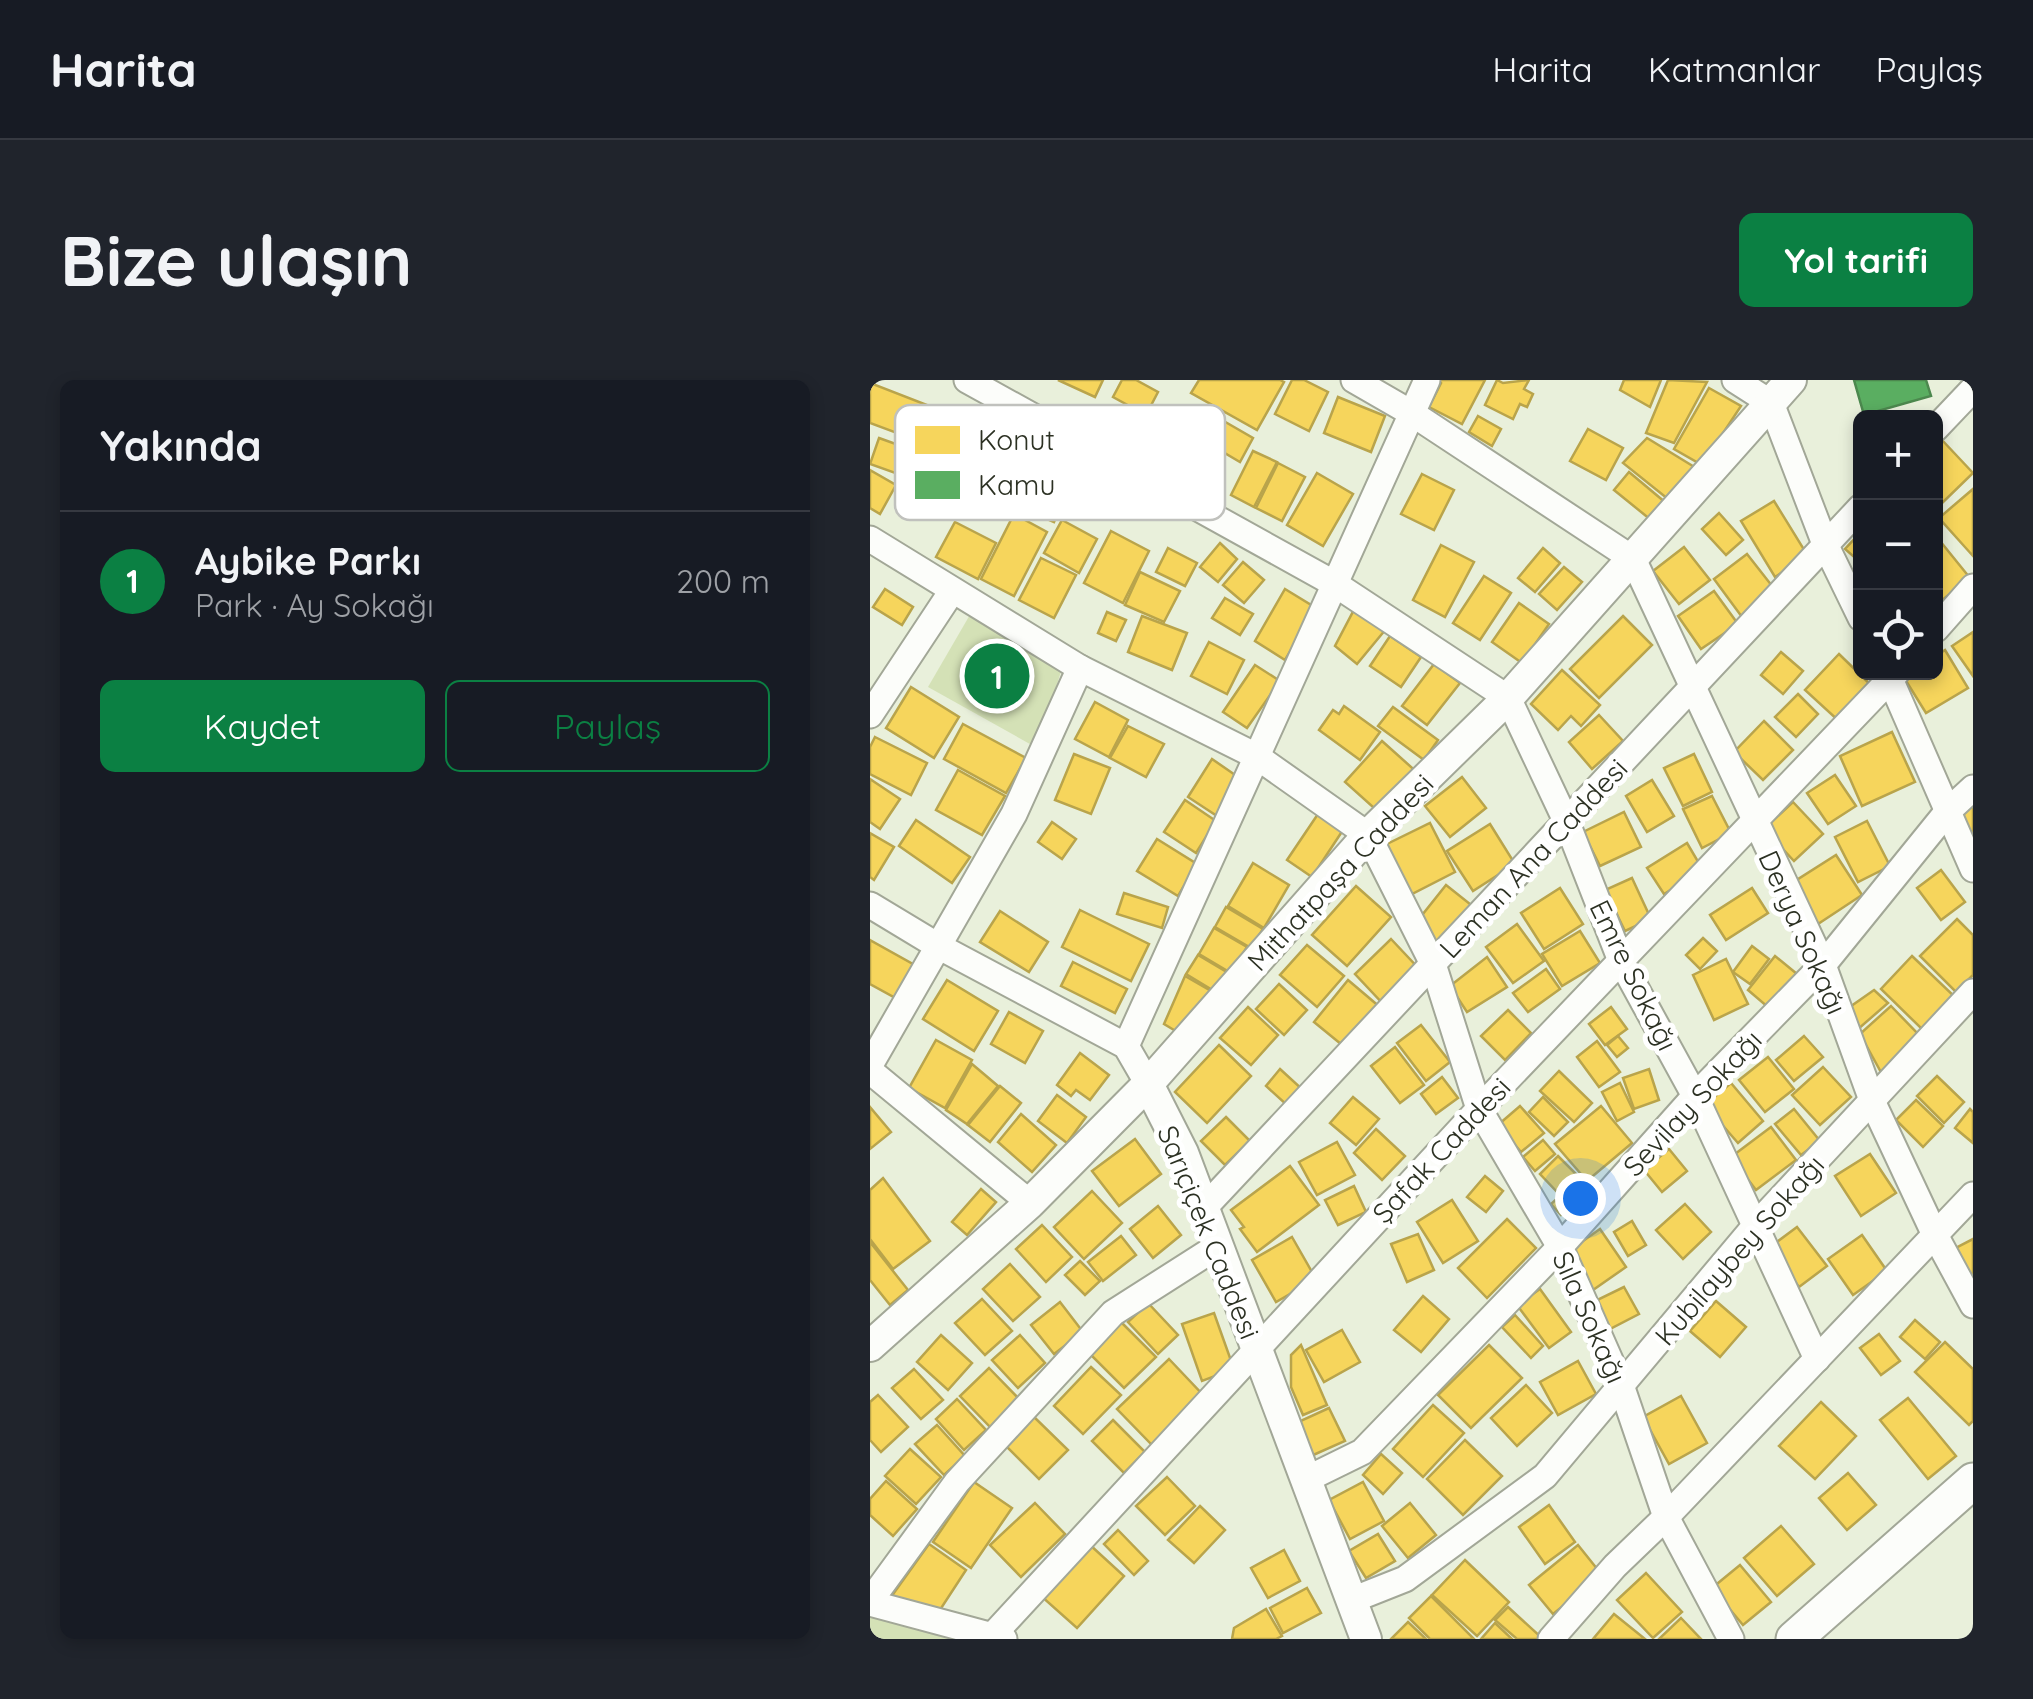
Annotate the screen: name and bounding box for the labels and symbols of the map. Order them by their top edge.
legend [895,405,1225,520]
text: Konut [978,422,1055,457]
text: Kamu [978,467,1055,502]
pin: 1 [964,638,1030,714]
street label: Leman Ana Caddesi [1432,751,1634,965]
street label: Mithatpaşa Caddesi [1240,766,1440,978]
street label: Derya Sokağı [1751,845,1855,1019]
street label: Emre Sokağı [1583,894,1685,1056]
street label: Sevilay Sokağı [1615,1023,1769,1183]
street label: Şafak Caddesi [1365,1070,1517,1230]
street label: Sarıçiçek Caddesi [1150,1120,1268,1344]
street label: Kubilaybey Sokağı [1647,1148,1831,1352]
your location [1555,1173,1606,1224]
street label: Sıla Sokağı [1545,1246,1635,1388]

